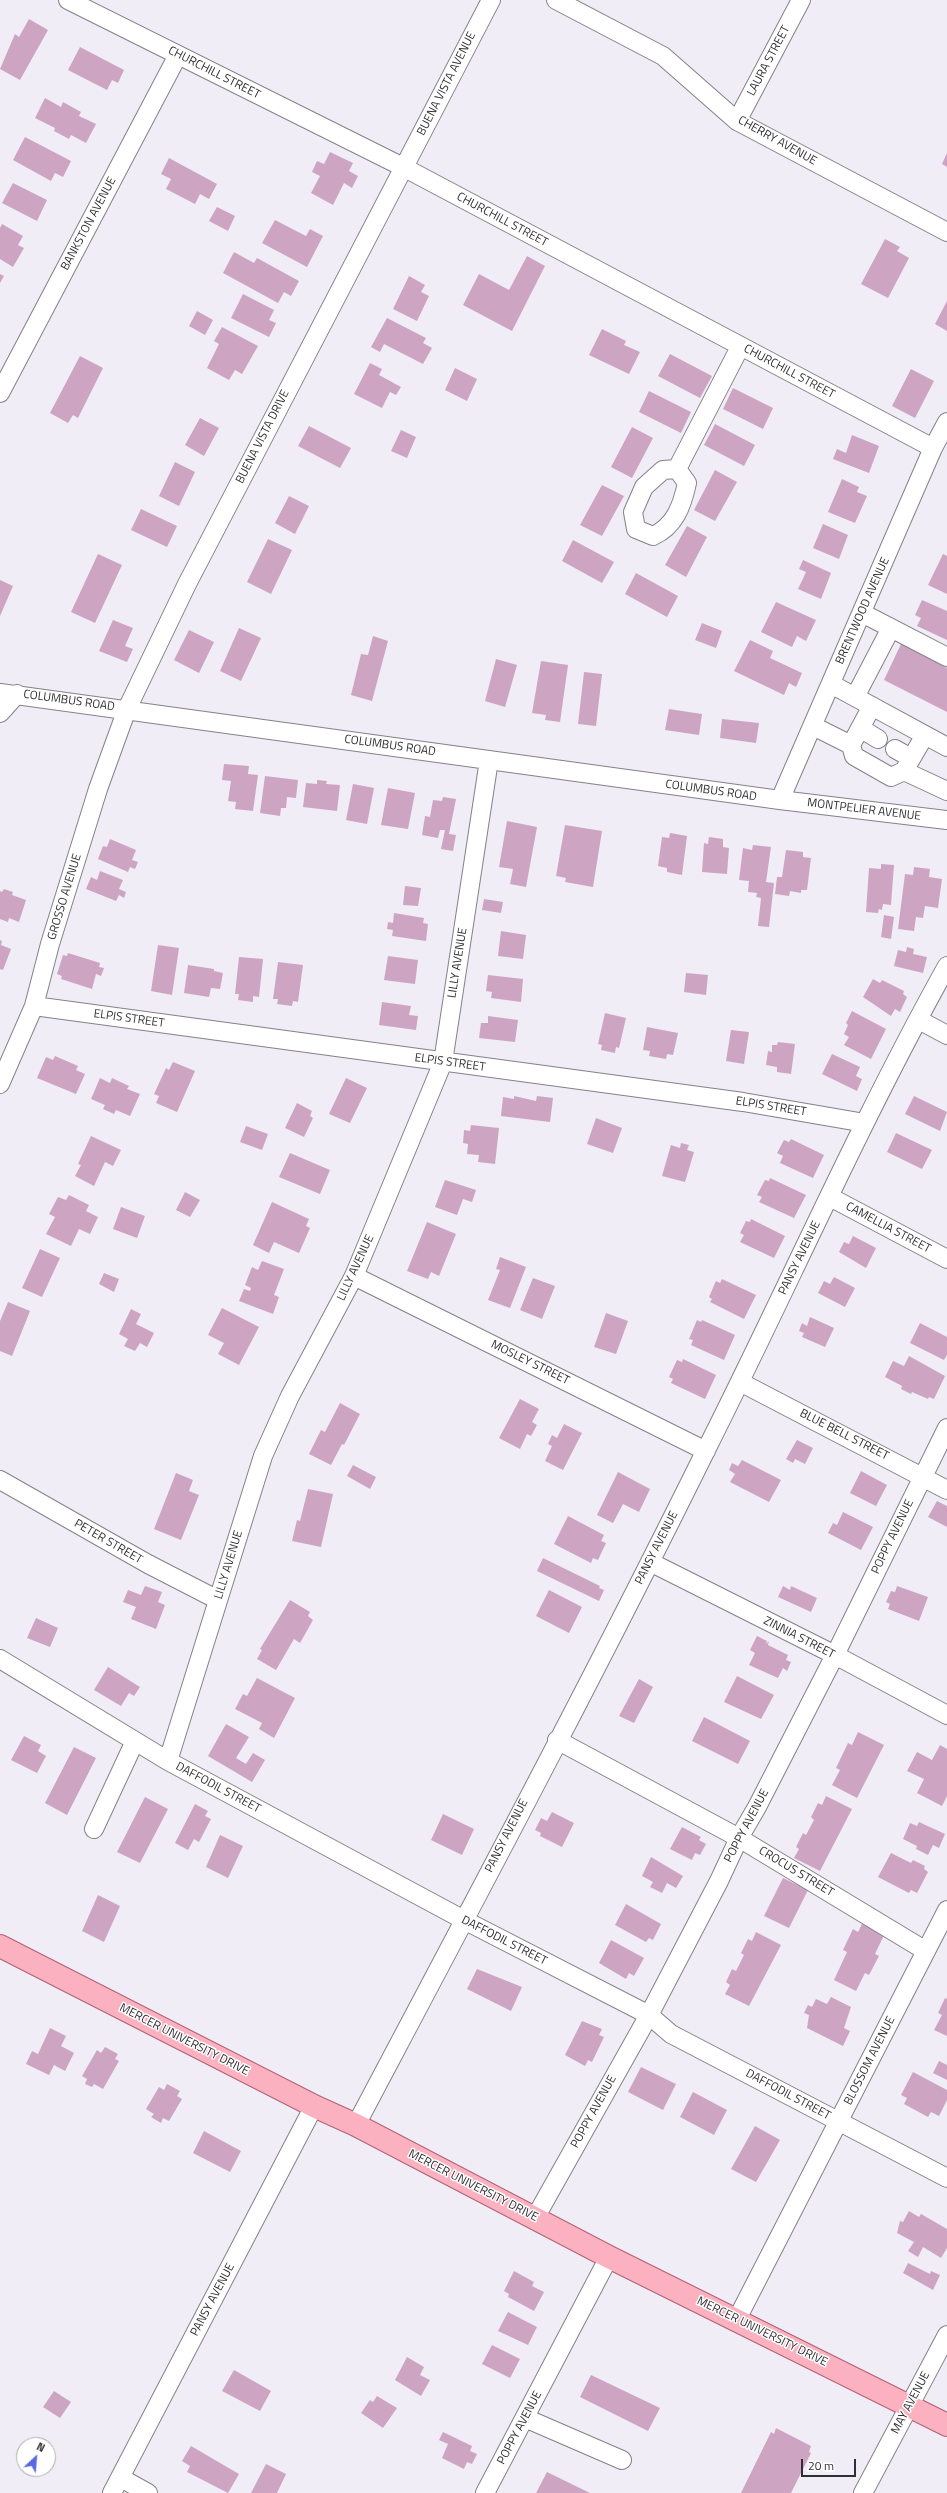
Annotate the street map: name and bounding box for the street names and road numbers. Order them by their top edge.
street label: LAURA STREET [744,23,794,99]
street label: BUENA VISTA AVENUE [415,30,479,138]
street label: CHURCHILL STREET [166,44,262,102]
street label: CHERRY AVENUE [735,113,819,169]
street label: BANKSTON AVENUE [58,175,120,273]
street label: CHURCHILL STREET [454,190,550,250]
street label: CHURCHILL STREET [741,342,837,402]
street label: BUENA VISTA DRIVE [233,388,293,486]
street label: BRENTWOOD AVENUE [833,555,893,667]
street label: COLUMBUS ROAD [22,687,116,715]
street label: COLUMBUS ROAD [343,732,437,760]
street label: COLUMBUS ROAD [664,777,758,805]
street label: MONTPELIER AVENUE [806,796,922,824]
street label: GROSSO AVENUE [45,852,85,942]
street label: LILLY AVENUE [445,927,471,999]
street label: ELPIS STREET [93,1007,165,1031]
street label: ELPIS STREET [414,1051,486,1075]
street label: ELPIS STREET [735,1094,807,1120]
street label: CAMELLIA STREET [843,1199,933,1257]
street label: PANSY AVENUE [776,1219,824,1297]
street label: LILLY AVENUE [334,1233,378,1303]
street label: MOSLEY STREET [488,1338,572,1388]
street label: BLUE BELL STREET [797,1406,891,1464]
street label: POPPY AVENUE [869,1497,917,1577]
street label: PANSY AVENUE [632,1509,682,1587]
street label: PETER STREET [71,1517,145,1567]
street label: LILLY AVENUE [212,1529,246,1601]
street label: ZINNIA STREET [761,1614,837,1662]
street label: DAFFODIL STREET [173,1760,263,1816]
street label: POPPY AVENUE [722,1787,772,1865]
street label: PANSY AVENUE [482,1797,532,1875]
street label: CROCUS STREET [756,1844,836,1900]
street label: DAFFODIL STREET [459,1913,549,1969]
street label: MERCER UNIVERSITY DRIVE [117,2001,251,2079]
street label: BLOSSOM AVENUE [841,2014,899,2108]
street label: DAFFODIL STREET [743,2067,833,2123]
street label: POPPY AVENUE [568,2073,620,2151]
street label: MERCER UNIVERSITY DRIVE [406,2147,540,2225]
street label: PANSY AVENUE [188,2261,238,2339]
street label: MERCER UNIVERSITY DRIVE [694,2294,830,2370]
street label: MAY AVENUE [889,2369,933,2437]
street label: POPPY AVENUE [495,2389,545,2467]

